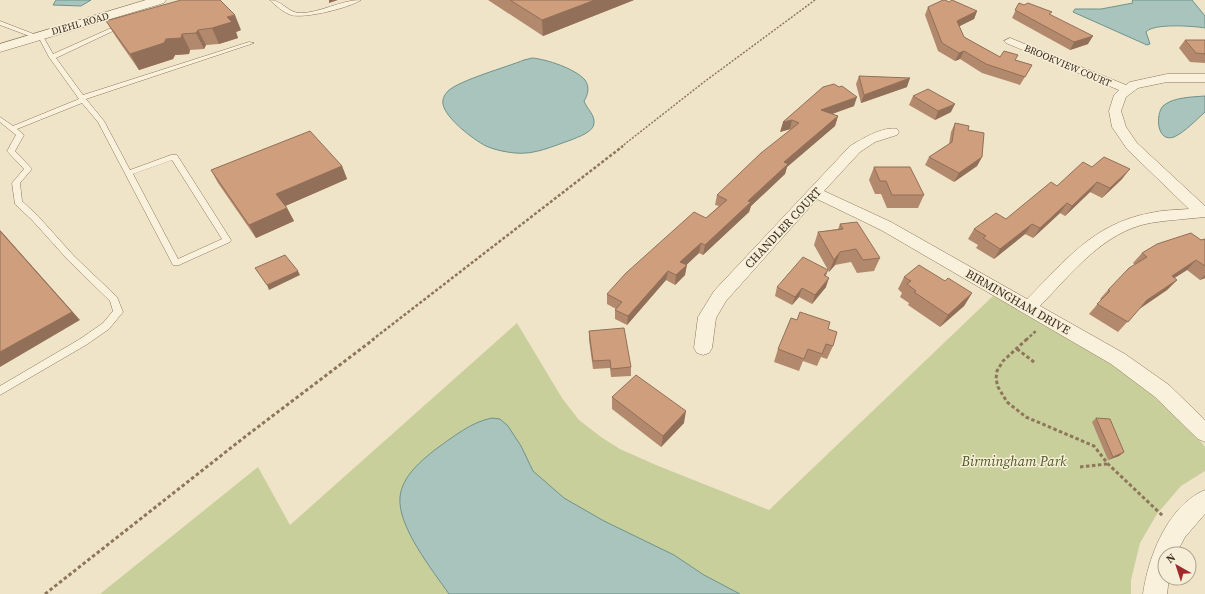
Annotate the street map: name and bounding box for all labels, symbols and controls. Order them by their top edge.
street label: DIEHL ROAD [50,9,110,38]
street label: BROOKVIEW COURT [1022,41,1113,90]
street label: CHANDLER COURT [741,183,825,272]
street label: BIRMINGHAM DRIVE [963,266,1073,338]
park label: Birmingham Park [960,451,1067,471]
north arrow [1157,546,1197,586]
text: N [1163,550,1179,567]

